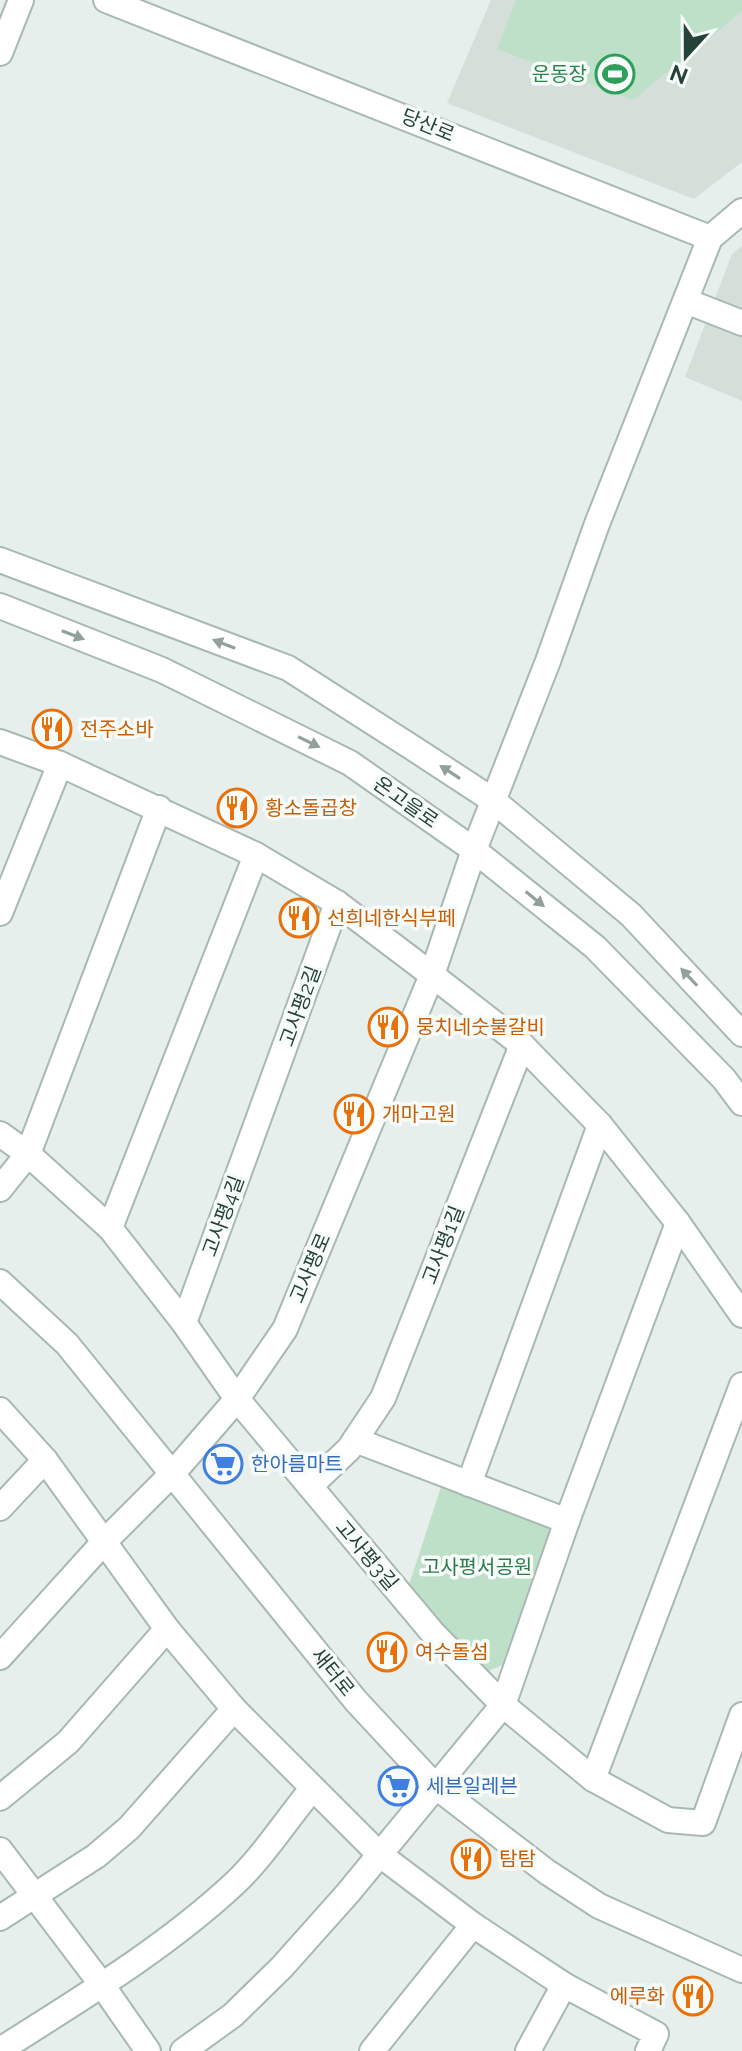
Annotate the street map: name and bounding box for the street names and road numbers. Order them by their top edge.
street label: 당산로 [398,104,458,146]
street label: 온고을로 [369,771,443,833]
street label: 고사평2길 [274,962,326,1050]
street label: 고사평4길 [197,1172,249,1260]
street label: 고사평1길 [417,1202,469,1288]
street label: 고사평로 [285,1229,335,1307]
street label: 고사평3길 [331,1515,403,1595]
street label: 새터로 [306,1643,360,1701]

